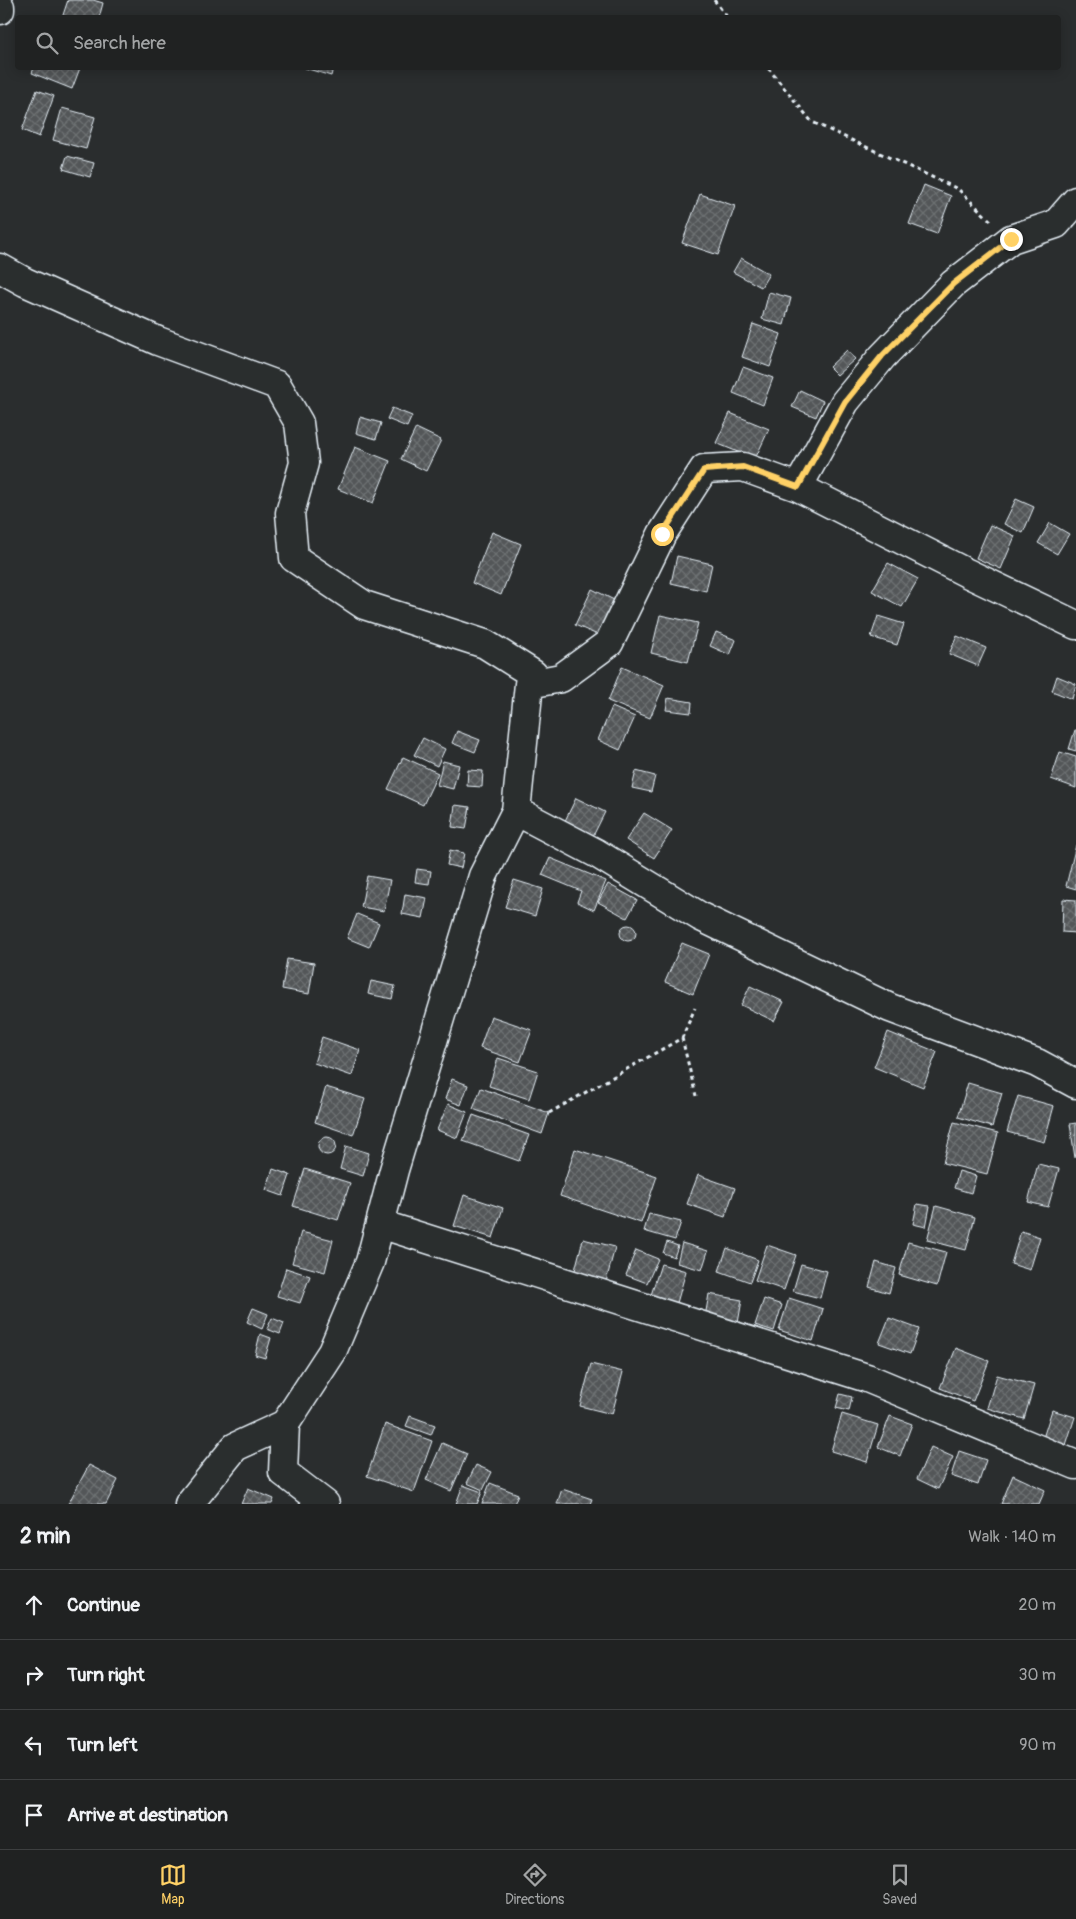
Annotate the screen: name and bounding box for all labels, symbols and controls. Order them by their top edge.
search box [15,15,1061,70]
icon: search [33,29,61,57]
text: Search here [73,31,166,55]
route end [1000,228,1023,251]
route start [651,523,674,546]
text: 2 min [20,1523,70,1550]
text: Walk · 140 m [968,1527,1056,1547]
icon: ahead [20,1591,48,1619]
text: Continue [67,1593,140,1617]
text: 20 m [1018,1595,1056,1615]
icon: right [20,1661,48,1689]
text: Turn right [67,1663,145,1687]
text: 30 m [1018,1665,1056,1685]
icon: left [20,1731,48,1759]
text: Turn left [67,1733,137,1757]
text: 90 m [1019,1735,1056,1755]
icon: arrive [20,1801,48,1829]
text: Arrive at destination [67,1803,228,1827]
tab: Map [159,1861,187,1908]
tab: Directions [505,1861,564,1908]
tab: Saved [882,1861,917,1908]

